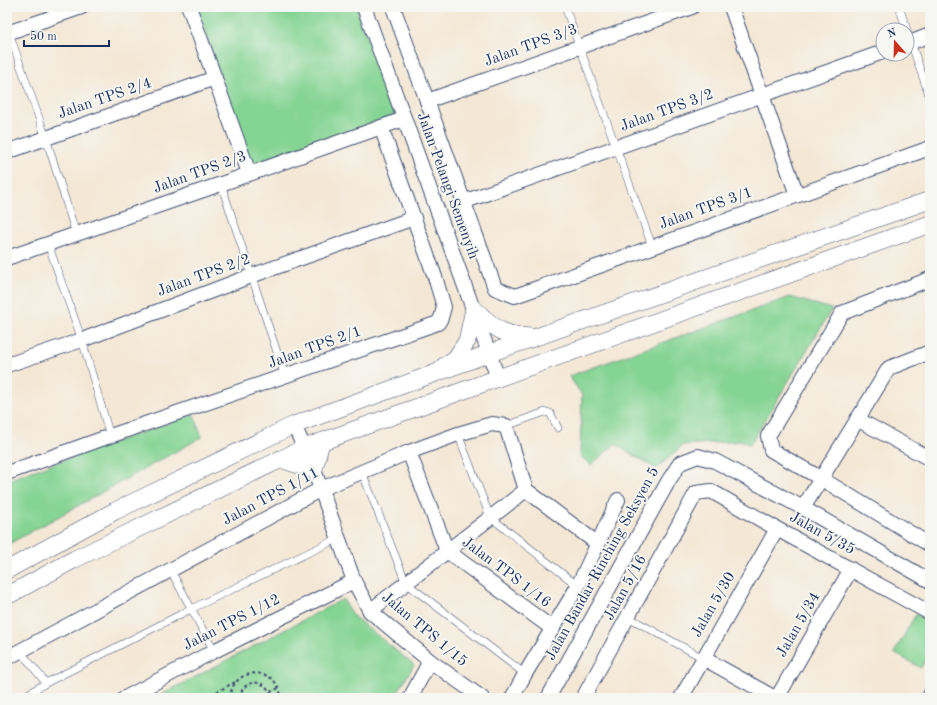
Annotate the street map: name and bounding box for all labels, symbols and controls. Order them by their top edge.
scale bar [24,22,109,48]
street label: Jalan TPS 3/3 [482,22,580,70]
north arrow [875,22,915,62]
text: N [886,27,898,41]
text: 50 m [30,30,57,43]
street label: Jalan TPS 2/4 [56,76,154,122]
street label: Jalan TPS 3/2 [618,87,716,135]
street label: Jalan Pelangi Semenyih [413,111,481,261]
street label: Jalan TPS 2/3 [151,149,249,197]
street label: Jalan TPS 3/1 [657,185,755,233]
street label: Jalan TPS 2/2 [155,252,253,300]
street label: Jalan TPS 2/1 [266,324,364,372]
street label: Jalan TPS 1/11 [220,465,322,529]
street label: Jalan Bandar Rinching Seksyen 5 [543,465,663,663]
street label: Jalan 5/35 [787,510,857,558]
street label: Jalan TPS 1/16 [459,535,553,611]
street label: Jalan 5/16 [602,553,650,623]
street label: Jalan 5/30 [689,570,739,640]
street label: Jalan TPS 1/15 [378,590,470,670]
street label: Jalan 5/34 [774,590,824,660]
street label: Jalan TPS 1/12 [181,592,283,654]

